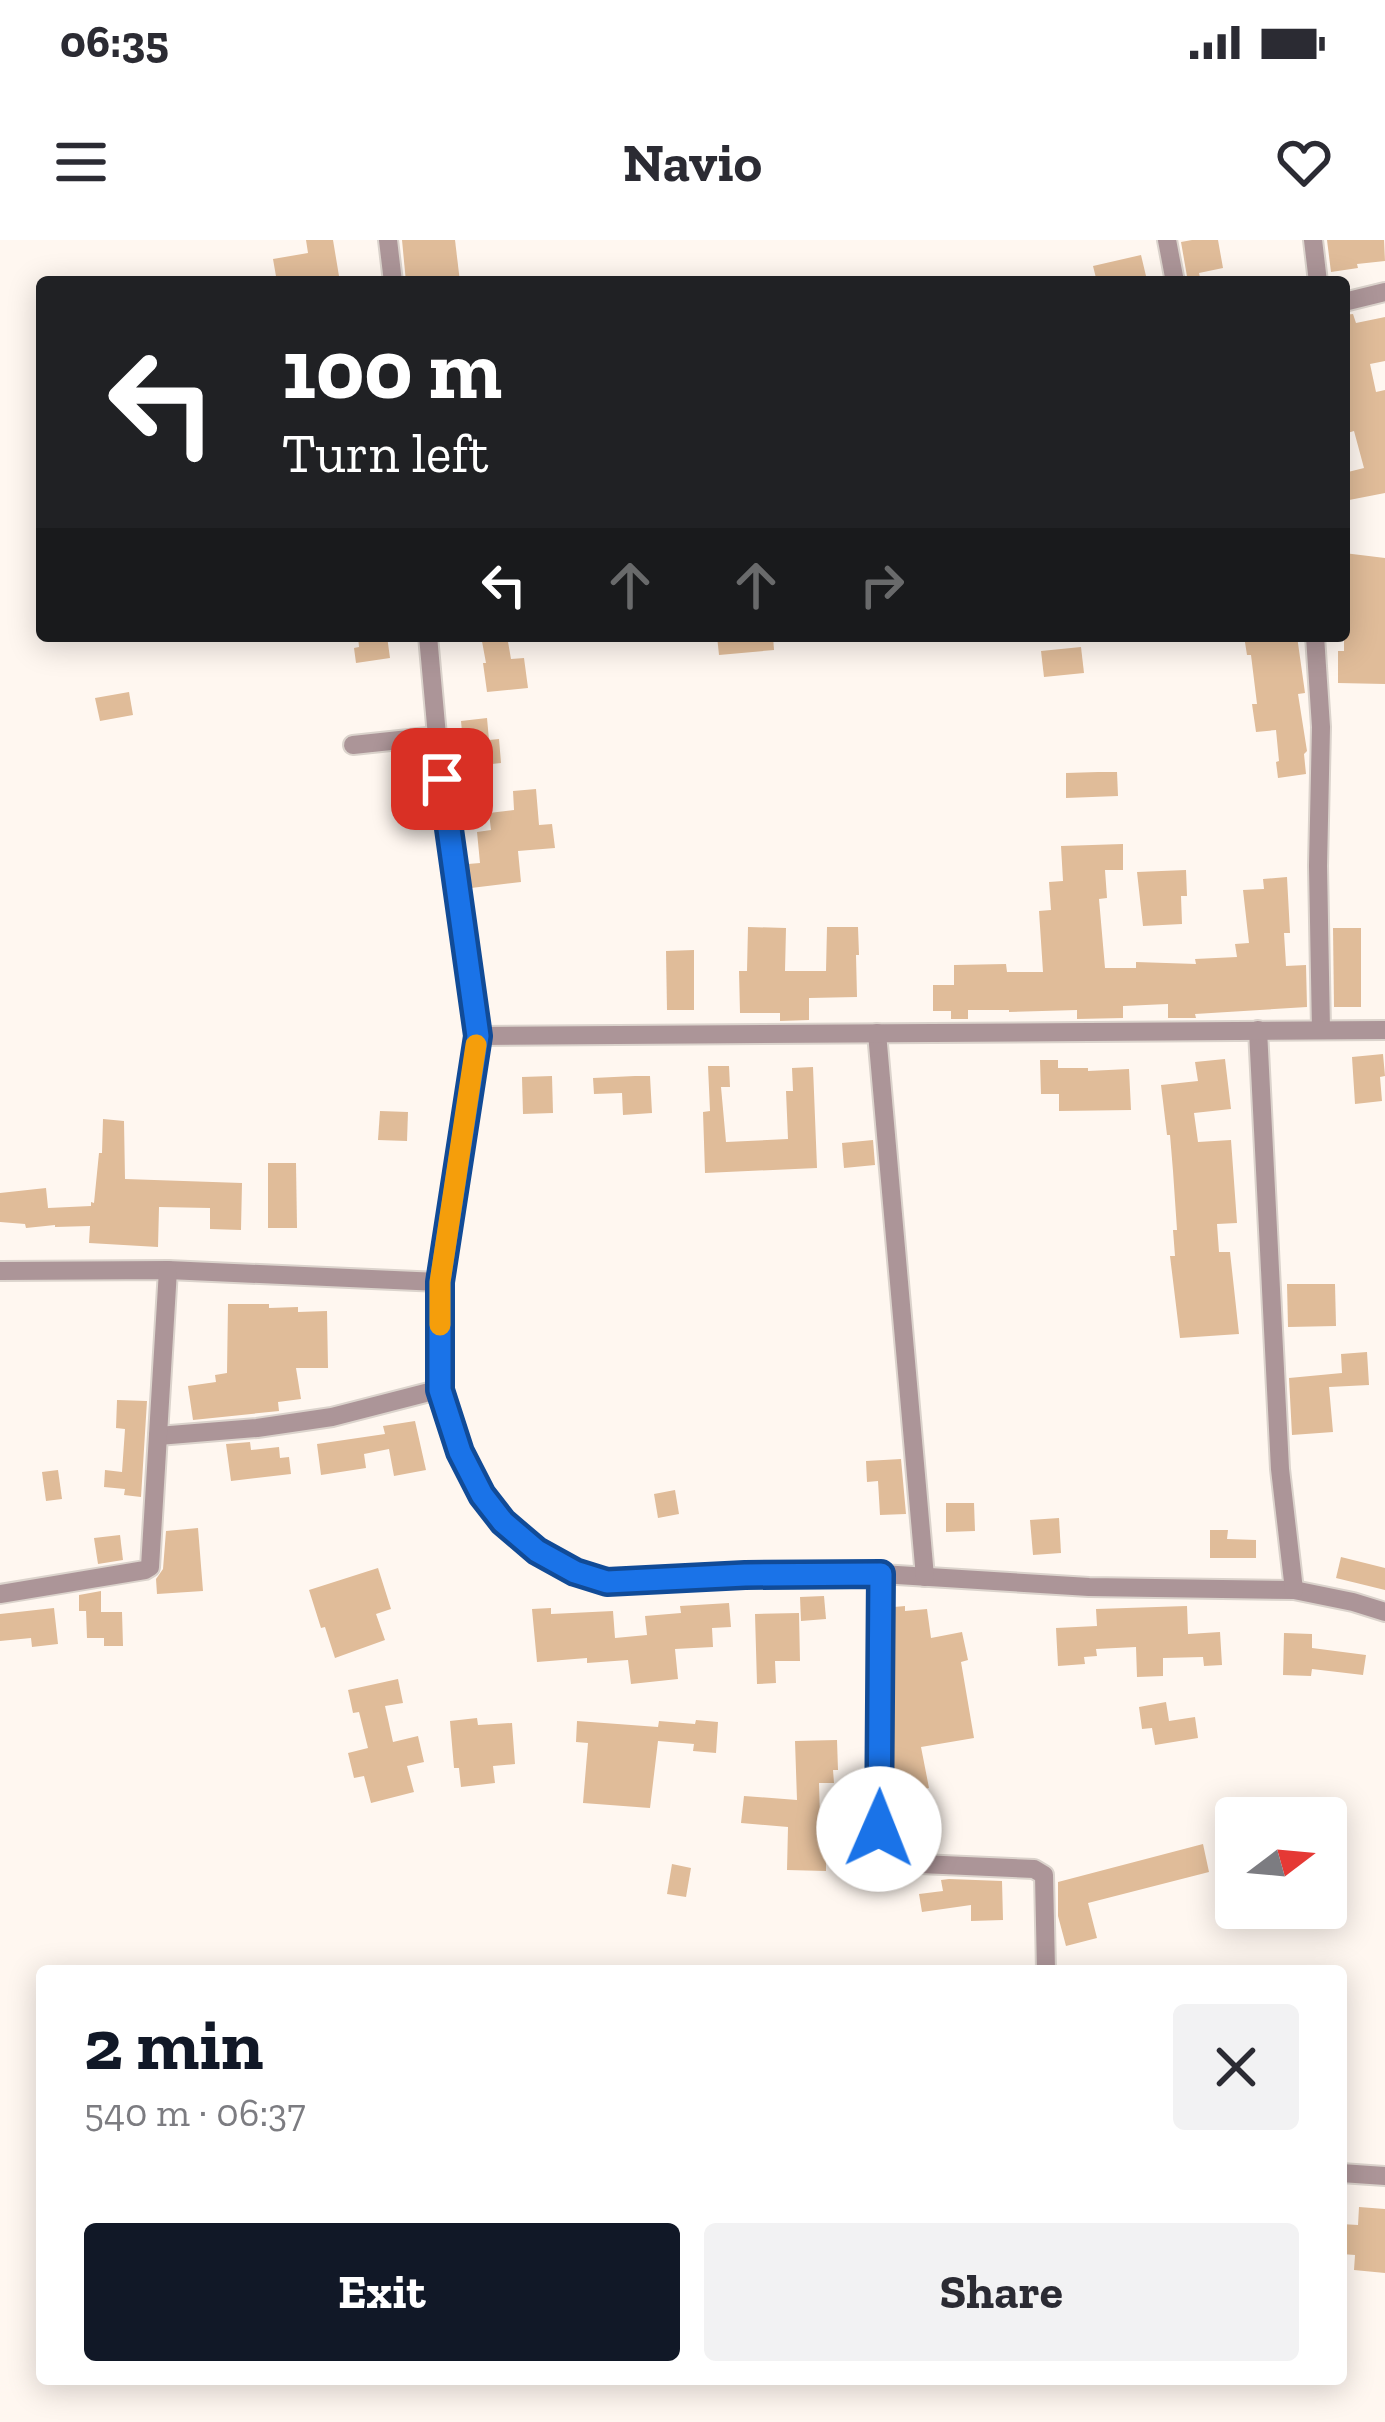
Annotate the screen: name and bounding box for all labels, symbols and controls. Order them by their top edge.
text: 06:35 [60,15,169,69]
icon: menu [48,129,114,195]
icon: heart [1271,129,1337,195]
text: Navio [623,130,762,195]
text: 100 m [282,319,502,420]
icon: left [84,324,240,480]
text: Turn left [282,421,489,486]
icon: left [471,552,537,618]
icon: ahead [597,552,663,618]
icon: ahead [723,552,789,618]
icon: right [849,552,915,618]
pin [391,728,493,830]
icon: arrive [409,746,475,812]
position arrow [816,1766,942,1892]
north arrow [1215,1797,1347,1929]
map controls [1215,1797,1347,1929]
text: 2 min [84,2001,263,2087]
button: close [1173,2004,1299,2130]
text: 540 m · 06:37 [84,2089,306,2136]
button: Exit [84,2223,680,2361]
button: Share [704,2223,1299,2361]

